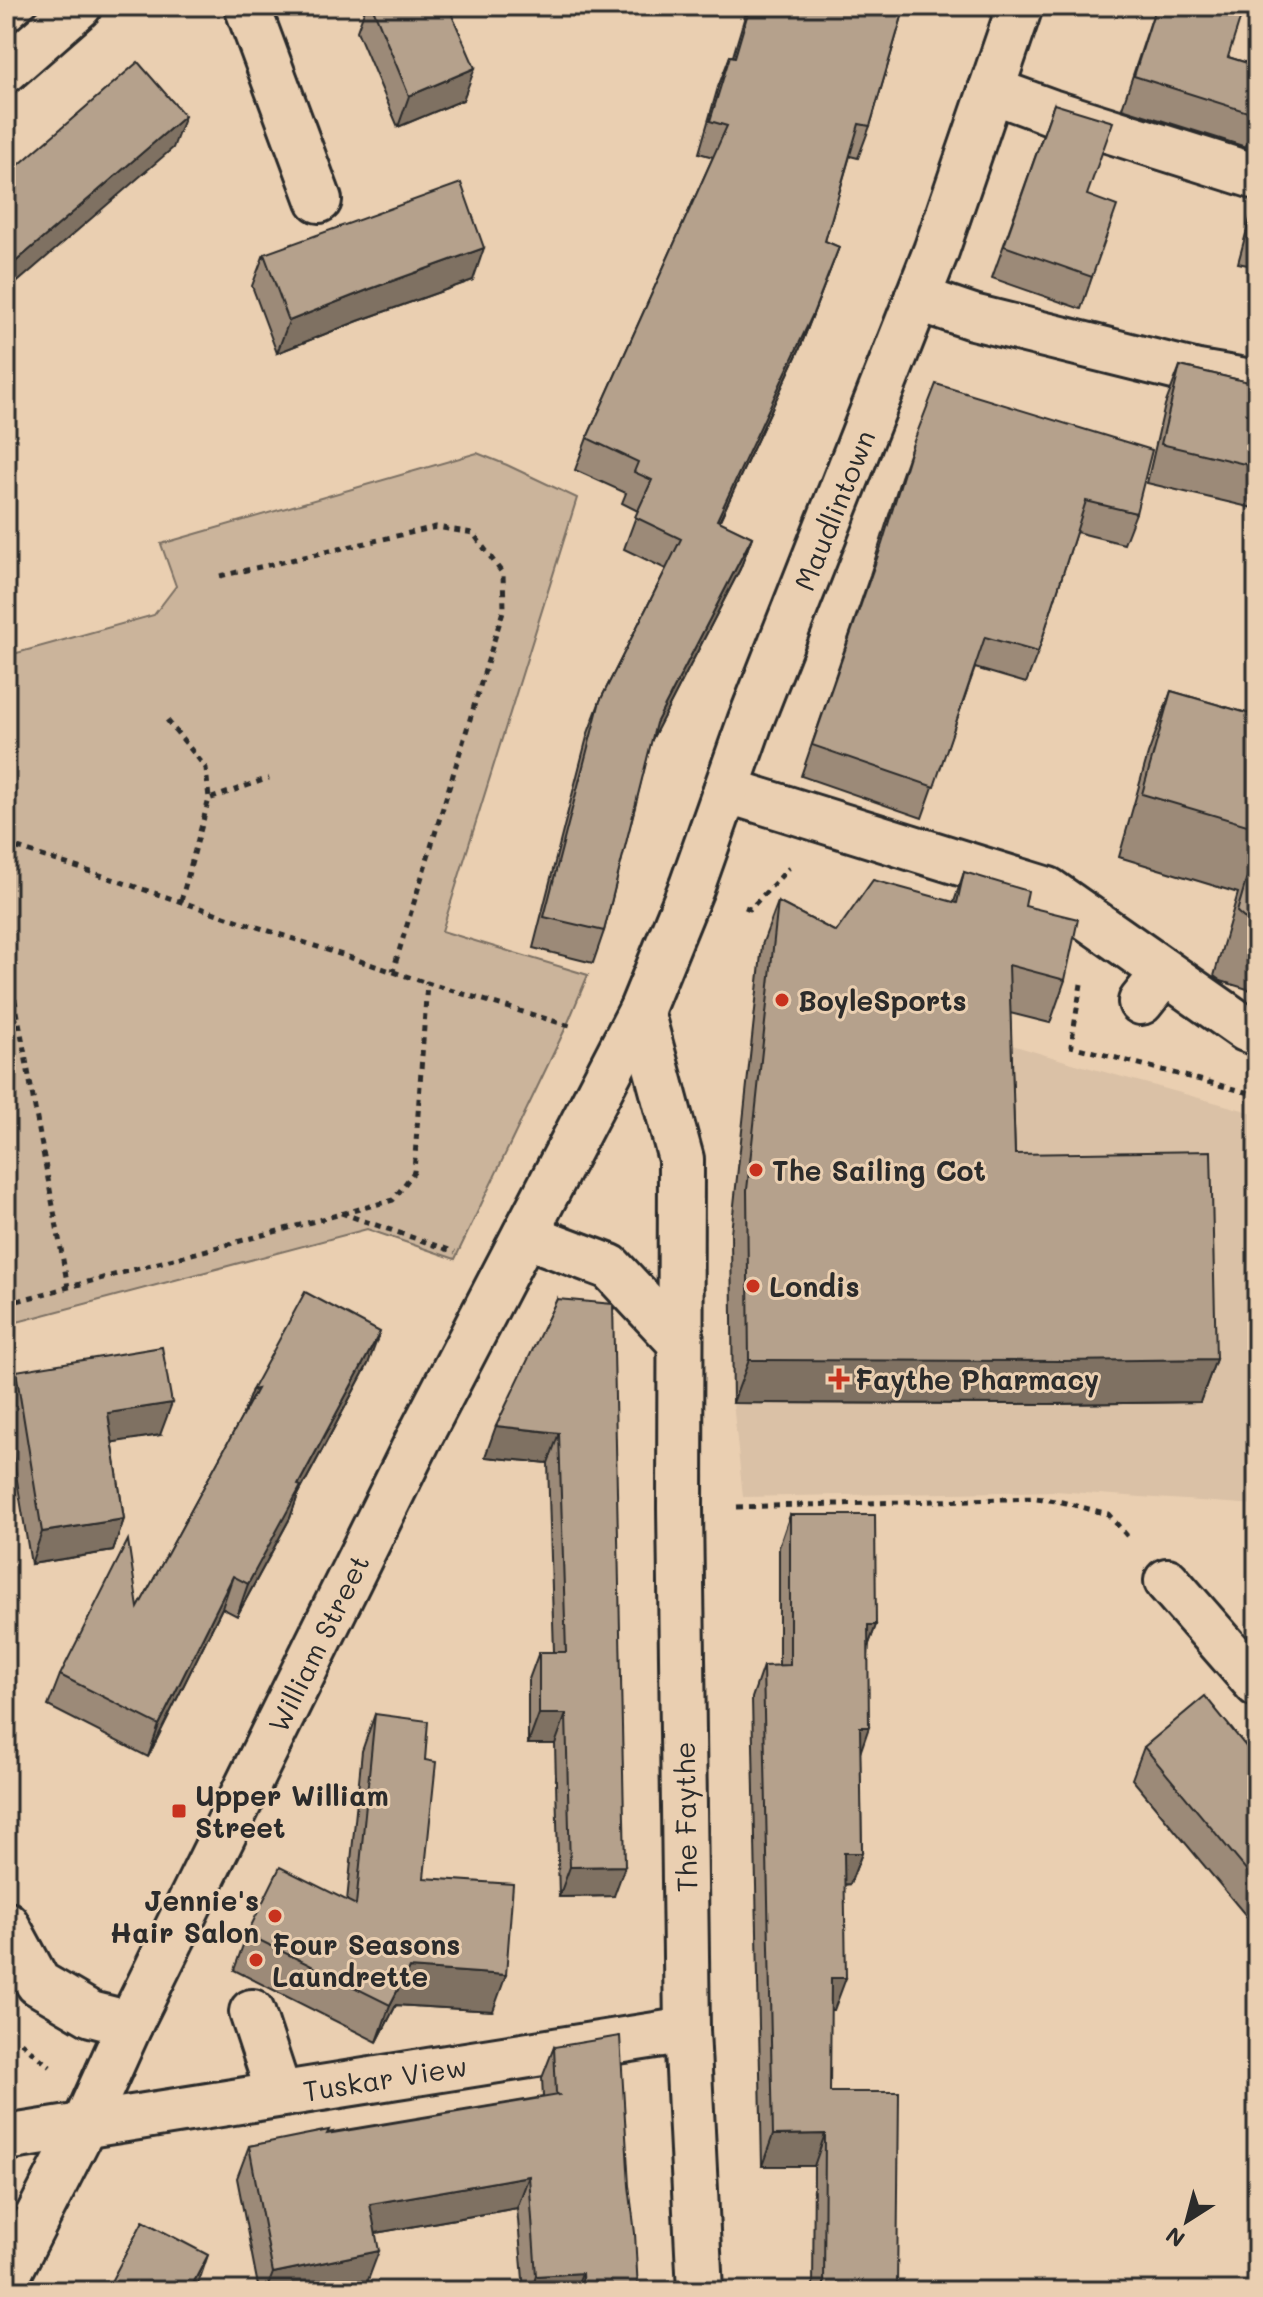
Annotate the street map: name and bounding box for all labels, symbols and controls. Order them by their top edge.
street label: Maudlintown [785,424,883,596]
place label: BoyleSports [798,982,967,1019]
marker: BoyleSports [773,991,791,1009]
place label: The Sailing Cot [772,1152,986,1188]
marker: The Sailing Cot [747,1161,765,1179]
place label: Londis [769,1268,860,1304]
marker: Londis [744,1277,762,1295]
place label: Faythe Pharmacy [855,1361,1099,1398]
marker: Faythe Pharmacy [830,1370,848,1388]
street label: William Street [259,1548,377,1738]
street label: The Faythe [666,1741,704,1893]
place label: Upper William Street [195,1777,389,1845]
marker: Upper William Street [170,1802,188,1820]
place label: Jennie's Hair Salon [110,1882,259,1950]
marker: Jennie's Hair Salon [266,1907,284,1925]
place label: Four Seasons Laundrette [272,1926,460,1994]
marker: Four Seasons Laundrette [247,1951,265,1969]
street label: Tuskar View [300,2047,470,2109]
north arrow [1147,2181,1227,2261]
text: N [1160,2221,1190,2254]

